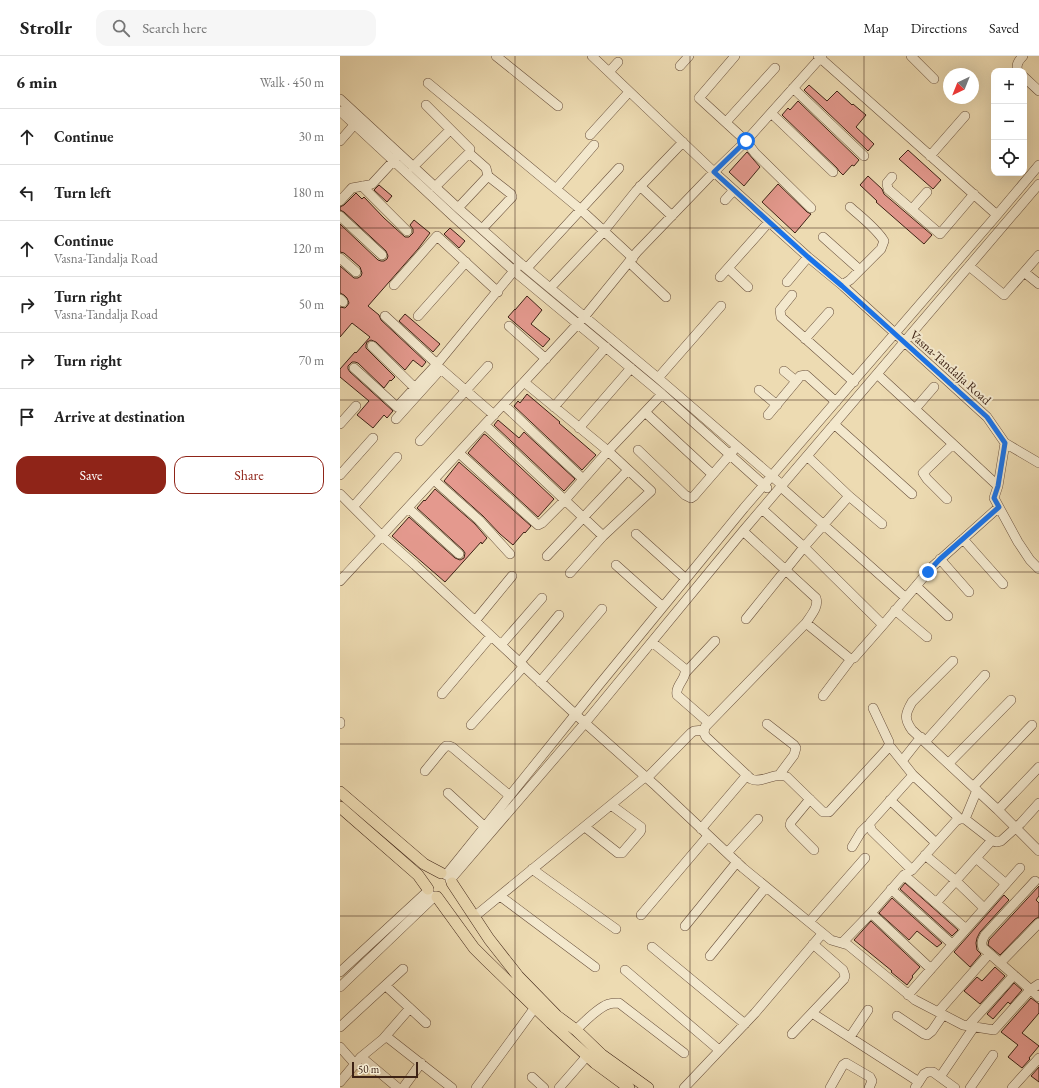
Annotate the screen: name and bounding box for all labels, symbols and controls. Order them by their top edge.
search box [96,10,376,46]
text: Strollr [20,15,72,40]
icon: search [110,17,132,39]
text: Search here [142,18,207,37]
text: Map [863,19,889,37]
text: Directions [911,19,967,37]
text: Saved [989,19,1019,37]
north arrow [943,68,979,104]
map controls [991,68,1027,176]
button: + [991,68,1027,104]
text: 6 min [16,71,57,93]
text: Walk · 450 m [260,74,324,91]
button: − [991,104,1027,140]
icon: ahead [16,126,38,148]
text: Continue [54,127,114,146]
text: 30 m [299,128,324,145]
route start [737,132,755,150]
button: locate [991,140,1027,176]
icon: left [16,182,38,204]
text: Turn left [54,183,111,202]
text: 180 m [293,184,324,201]
text: Continue [54,231,114,250]
icon: ahead [16,238,38,260]
text: 120 m [293,240,324,257]
text: Vasna-Tandalja Road [54,250,158,267]
text: Turn right [54,287,122,306]
icon: right [16,294,38,316]
text: 50 m [299,296,324,313]
text: Vasna-Tandalja Road [54,306,158,323]
street label: Vasna-Tandalja Road [906,326,995,409]
icon: right [16,350,38,372]
text: Turn right [54,351,122,370]
text: 70 m [299,352,324,369]
icon: arrive [16,406,38,428]
text: Arrive at destination [54,407,185,426]
button: Save [16,456,166,494]
button: Share [174,456,324,494]
route end [919,563,937,581]
scale bar [352,1060,418,1079]
text: 50 m [358,1062,379,1076]

